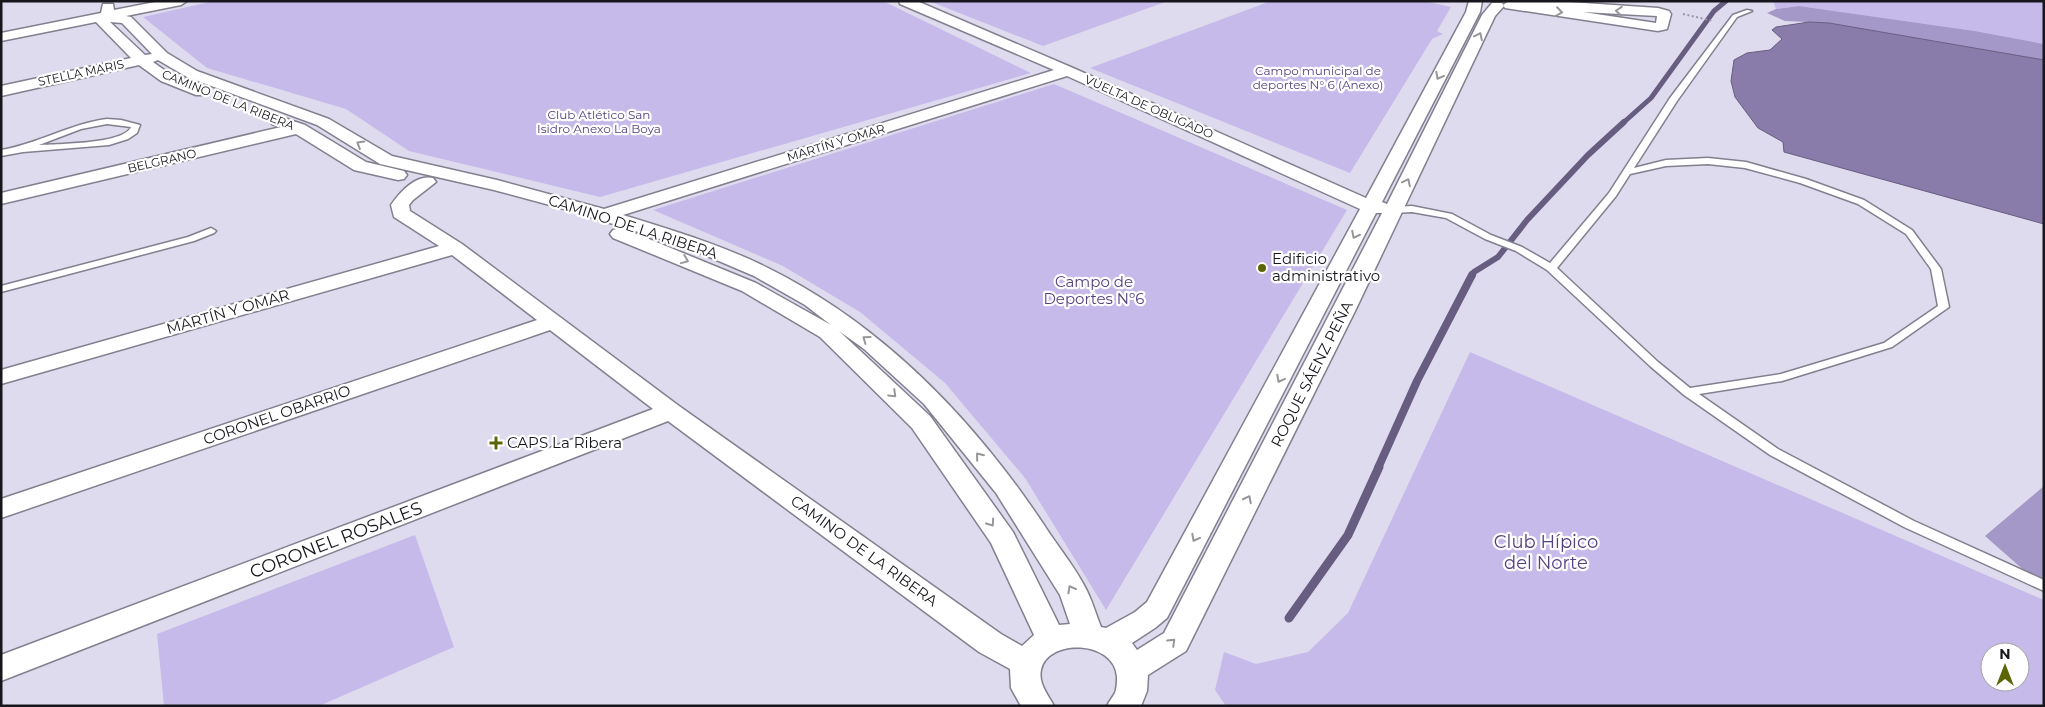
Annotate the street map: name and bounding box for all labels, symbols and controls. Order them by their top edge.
one-way arrow [1615,5,1623,16]
one-way arrow [1555,6,1563,17]
one-way arrow [1473,32,1483,41]
street label: STELLA MARIS [36,56,125,89]
park label: Campo municipal de deportes N° 6 (Anexo) [1253,63,1383,92]
street label: CAMINO DE LA RIBERA [160,66,297,133]
street label: VUELTA DE OBLIGADO [1083,71,1216,142]
one-way arrow [1435,71,1445,80]
park label: Club Atlético San Isidro Anexo La Boya [537,107,661,136]
street label: MARTÍN Y OMAR [785,120,887,165]
one-way arrow [356,141,365,151]
street label: BELGRANO [126,145,198,176]
one-way arrow [1401,178,1411,187]
street label: CAMINO DE LA RIBERA [546,190,720,263]
one-way arrow [1350,230,1361,239]
place label: Edificio administrativo [1272,249,1380,285]
one-way arrow [680,254,689,265]
marker: Edificio administrativo [1256,262,1268,274]
park label: Campo de Deportes Nº6 [1043,272,1145,308]
street label: MARTÍN Y OMAR [164,285,292,338]
street label: ROQUE SÁENZ PEÑA [1266,297,1357,450]
one-way arrow [863,337,872,345]
one-way arrow [1276,374,1286,383]
street label: CORONEL OBARRIO [201,380,353,449]
one-way arrow [887,389,896,398]
place label: CAPS La Ribera [507,433,622,452]
marker: CAPS La Ribera [489,436,503,450]
one-way arrow [976,453,984,462]
street label: CAMINO DE LA RIBERA [787,491,942,610]
one-way arrow [1242,496,1252,505]
street label: CORONEL ROSALES [247,497,425,583]
one-way arrow [985,517,994,527]
park label: Club Hípico del Norte [1494,531,1598,574]
one-way arrow [1191,533,1201,542]
one-way arrow [1067,586,1077,595]
one-way arrow [1166,639,1175,648]
north arrow [1980,642,2030,692]
text: N [1999,645,2011,663]

